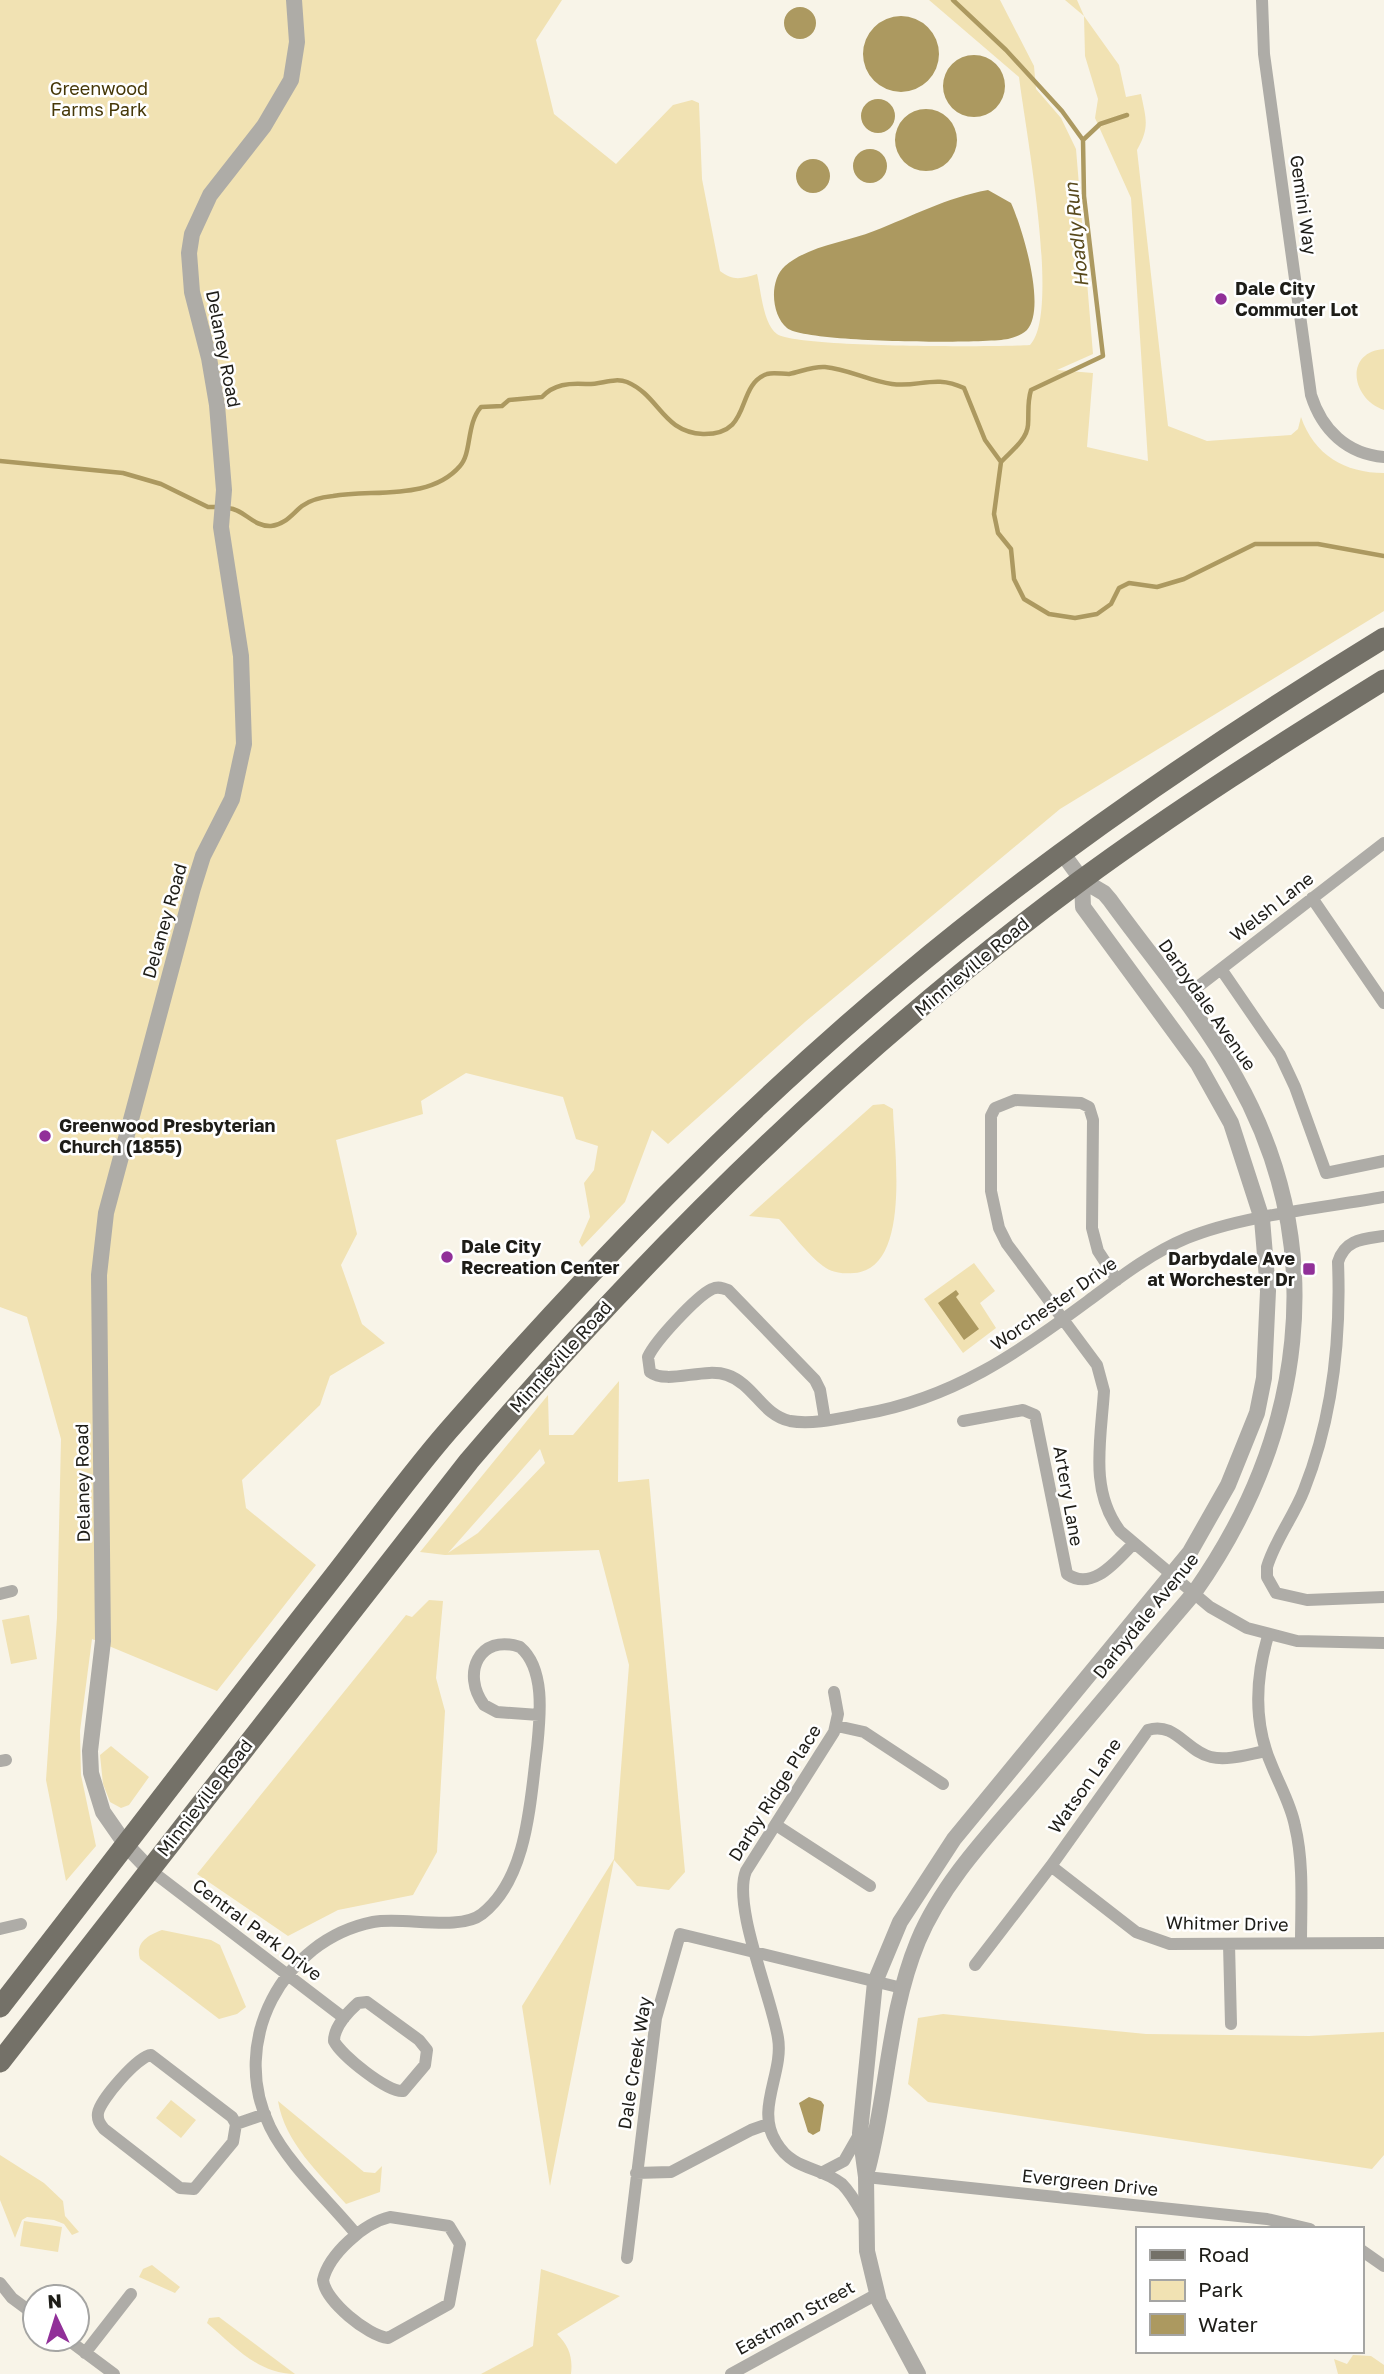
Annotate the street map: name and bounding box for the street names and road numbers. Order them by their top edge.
street label: Gemini Way [1286,153,1322,256]
street label: Delaney Road [202,288,246,409]
street label: Delaney Road [137,861,191,981]
street label: Welsh Lane [1225,867,1318,946]
street label: Minnieville Road [910,912,1033,1021]
street label: Darbydale Avenue [1154,934,1261,1074]
street label: Worchester Drive [986,1251,1121,1355]
street label: Minnieville Road [504,1296,616,1417]
street label: Delaney Road [70,1423,94,1543]
street label: Artery Lane [1049,1444,1089,1548]
street label: Darbydale Avenue [1088,1548,1203,1683]
street label: Darby Ridge Place [723,1720,825,1865]
street label: Watson Lane [1043,1733,1125,1838]
street label: Minnieville Road [152,1734,257,1860]
street label: Central Park Drive [189,1873,327,1985]
street label: Whitmer Drive [1165,1911,1289,1935]
street label: Dale Creek Way [613,1995,655,2131]
street label: Evergreen Drive [1021,2164,1159,2200]
street label: Eastman Street [731,2275,858,2359]

